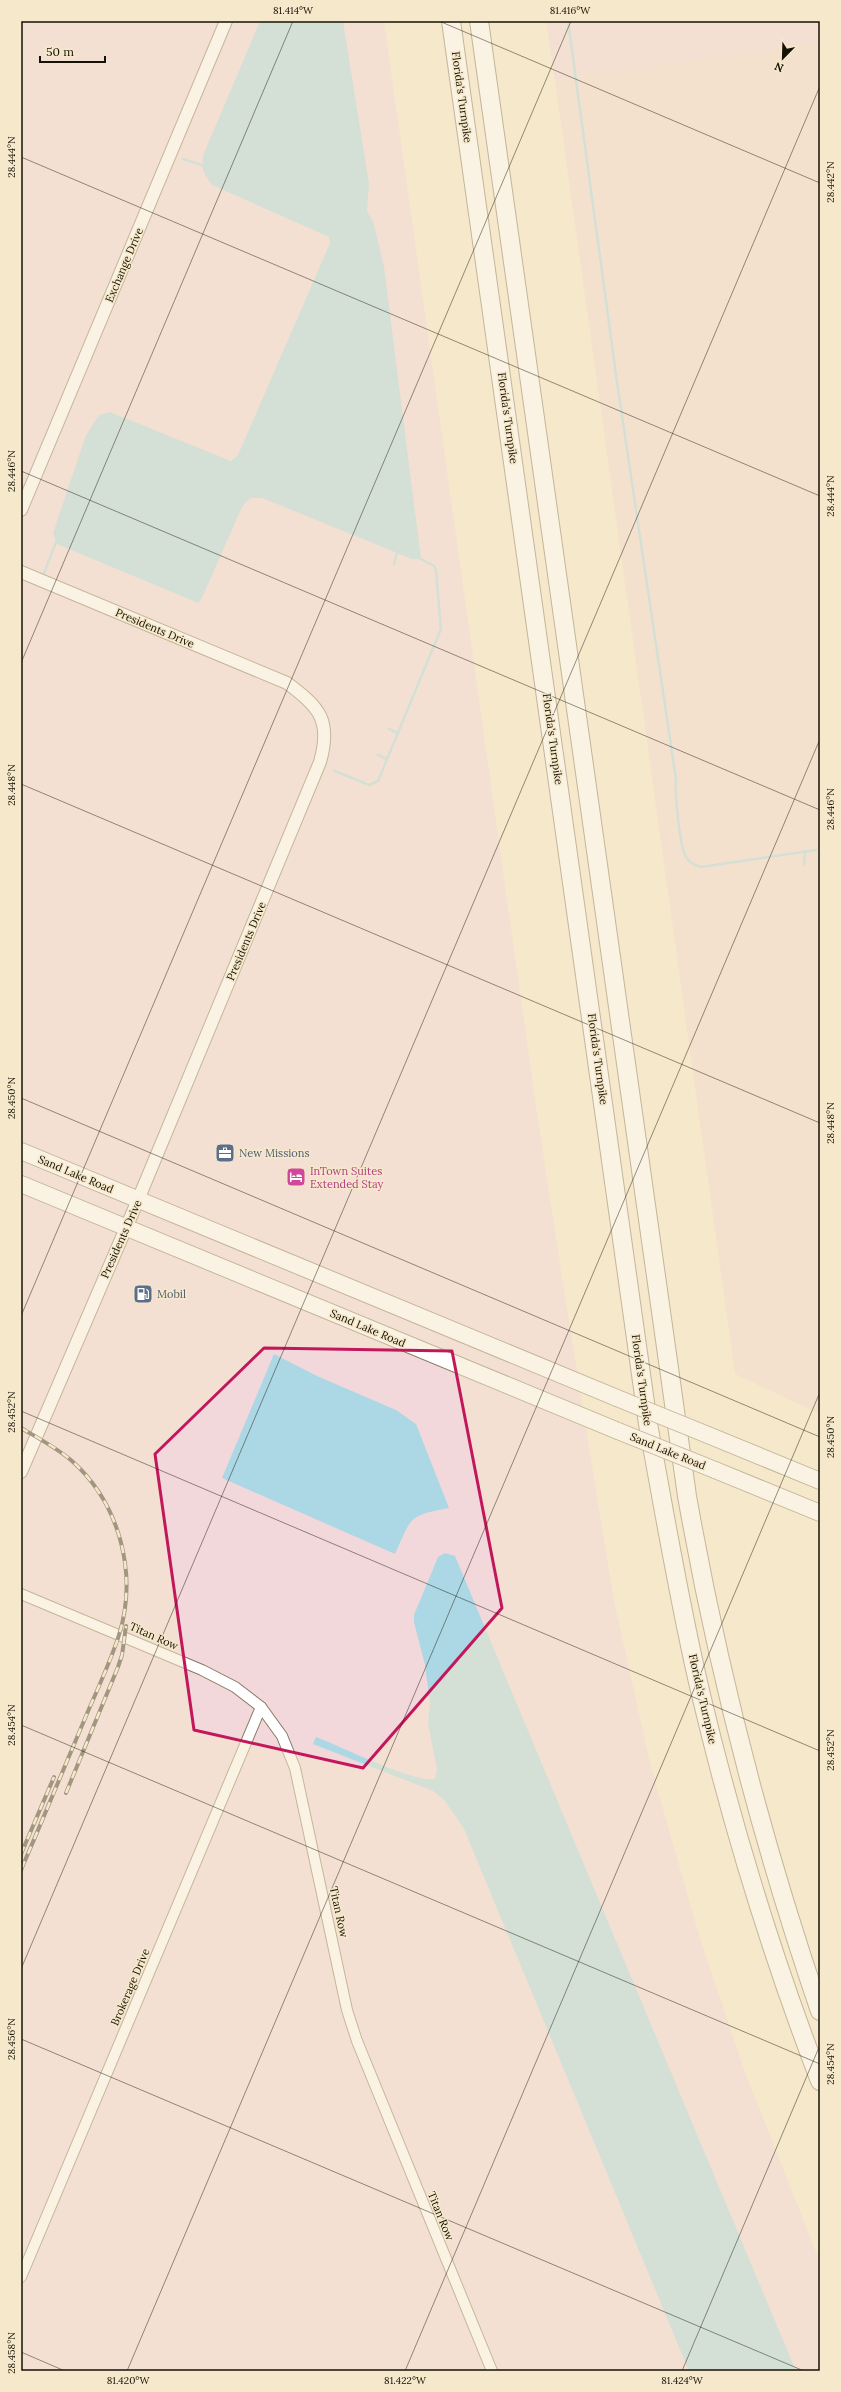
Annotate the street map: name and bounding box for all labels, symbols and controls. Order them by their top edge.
text: 81.414°W [273,4,314,17]
text: 81.416°W [550,4,591,17]
scale bar [40,38,105,64]
north arrow [763,38,803,78]
text: 50 m [46,44,74,59]
street label: Florida's Turnpike [449,50,475,144]
text: N [772,59,786,75]
text: 28.444°N [5,136,18,178]
text: 28.442°N [824,161,837,203]
street label: Exchange Drive [102,226,146,304]
street label: Florida's Turnpike [495,371,521,465]
text: 28.446°N [5,450,18,492]
text: 28.444°N [824,475,837,517]
street label: Presidents Drive [113,605,197,651]
street label: Florida's Turnpike [540,692,566,786]
text: 28.448°N [5,764,18,806]
text: 28.446°N [824,788,837,830]
street label: Presidents Drive [223,899,269,983]
street label: Florida's Turnpike [585,1012,611,1106]
text: 28.450°N [5,1077,18,1119]
text: 28.448°N [824,1102,837,1144]
office icon: New Missions [214,1142,236,1164]
place label: New Missions [239,1146,310,1160]
street label: Sand Lake Road [36,1152,116,1196]
place label: InTown Suites Extended Stay [310,1164,384,1191]
hotel icon: InTown Suites Extended Stay [285,1166,307,1188]
street label: Presidents Drive [97,1198,145,1280]
fuel station icon: Mobil [132,1283,154,1305]
place label: Mobil [157,1287,186,1301]
street label: Sand Lake Road [328,1306,408,1350]
street label: Florida's Turnpike [629,1333,655,1427]
text: 28.452°N [5,1391,18,1433]
text: 28.450°N [824,1416,837,1458]
street label: Sand Lake Road [628,1429,708,1473]
street label: Titan Row [128,1619,181,1653]
street label: Florida's Turnpike [686,1653,720,1745]
text: 28.454°N [5,1704,18,1746]
text: 28.452°N [824,1729,837,1771]
street label: Titan Row [327,1885,351,1939]
street label: Brokerage Drive [107,1946,153,2028]
text: 28.456°N [5,2018,18,2060]
text: 28.454°N [824,2043,837,2085]
street label: Titan Row [425,2189,457,2243]
text: 28.458°N [5,2332,18,2374]
text: 81.420°W [107,2374,150,2387]
text: 81.422°W [384,2374,427,2387]
text: 81.424°W [661,2374,704,2387]

